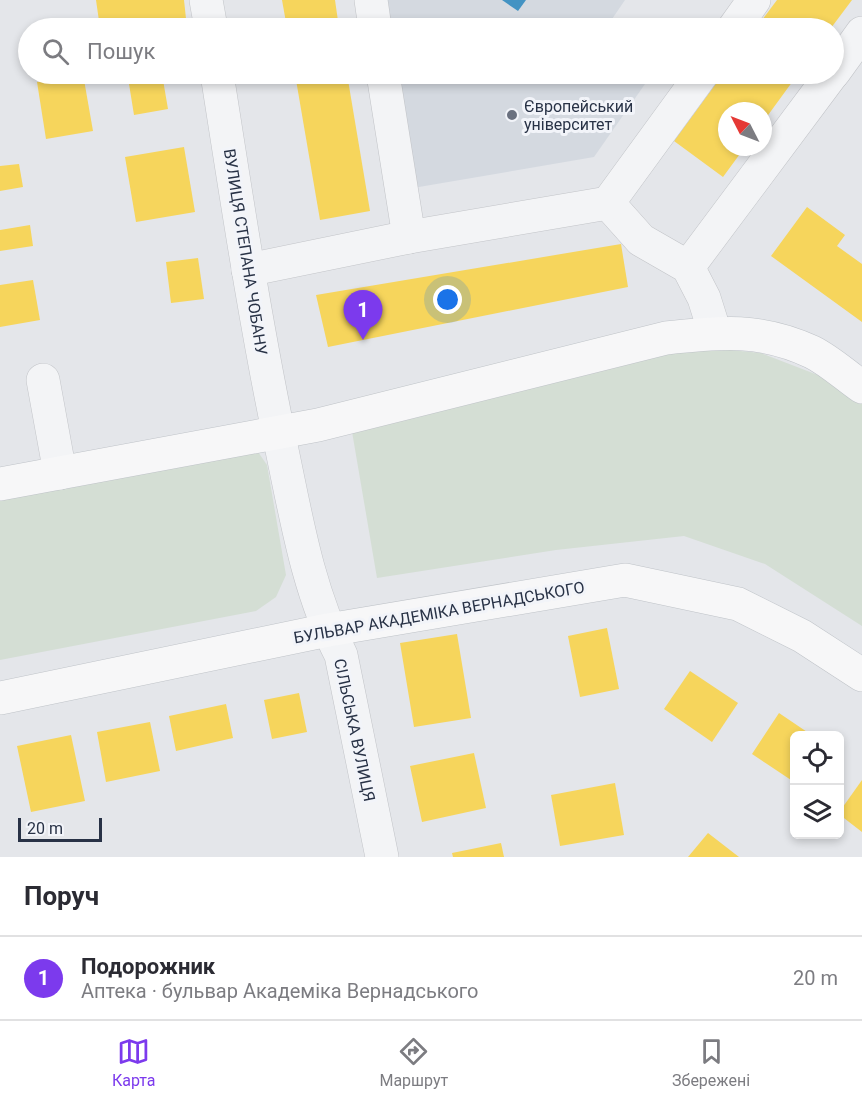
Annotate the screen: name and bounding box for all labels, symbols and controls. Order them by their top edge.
search box [18,18,844,84]
icon: search [39,35,72,68]
text: Пошук [87,39,155,64]
place label: Європейський університет [524,97,633,134]
north arrow [718,102,772,156]
marker: Європейський університет [505,108,519,122]
street label: ВУЛИЦЯ СТЕПАНА ЧОБАНУ [220,148,271,357]
your location [433,285,462,314]
pin: 1 [344,290,382,340]
street label: БУЛЬВАР АКАДЕМІКА ВЕРНАДСЬКОГО [292,578,586,647]
street label: СІЛЬСЬКА ВУЛИЦЯ [330,657,379,803]
map controls [790,731,844,839]
button: locate [790,731,844,785]
button: layers [790,785,844,839]
scale bar [18,815,102,842]
text: 20 m [27,819,63,838]
text: Поруч [24,881,99,911]
text: Подорожник [81,954,215,979]
text: 1 [38,966,49,990]
text: 20 m [793,966,838,990]
text: Аптека · бульвар Академіка Вернадського [81,979,478,1003]
tab: Карта [112,1035,156,1090]
tab: Маршрут [379,1035,448,1090]
tab: Збережені [672,1035,750,1090]

